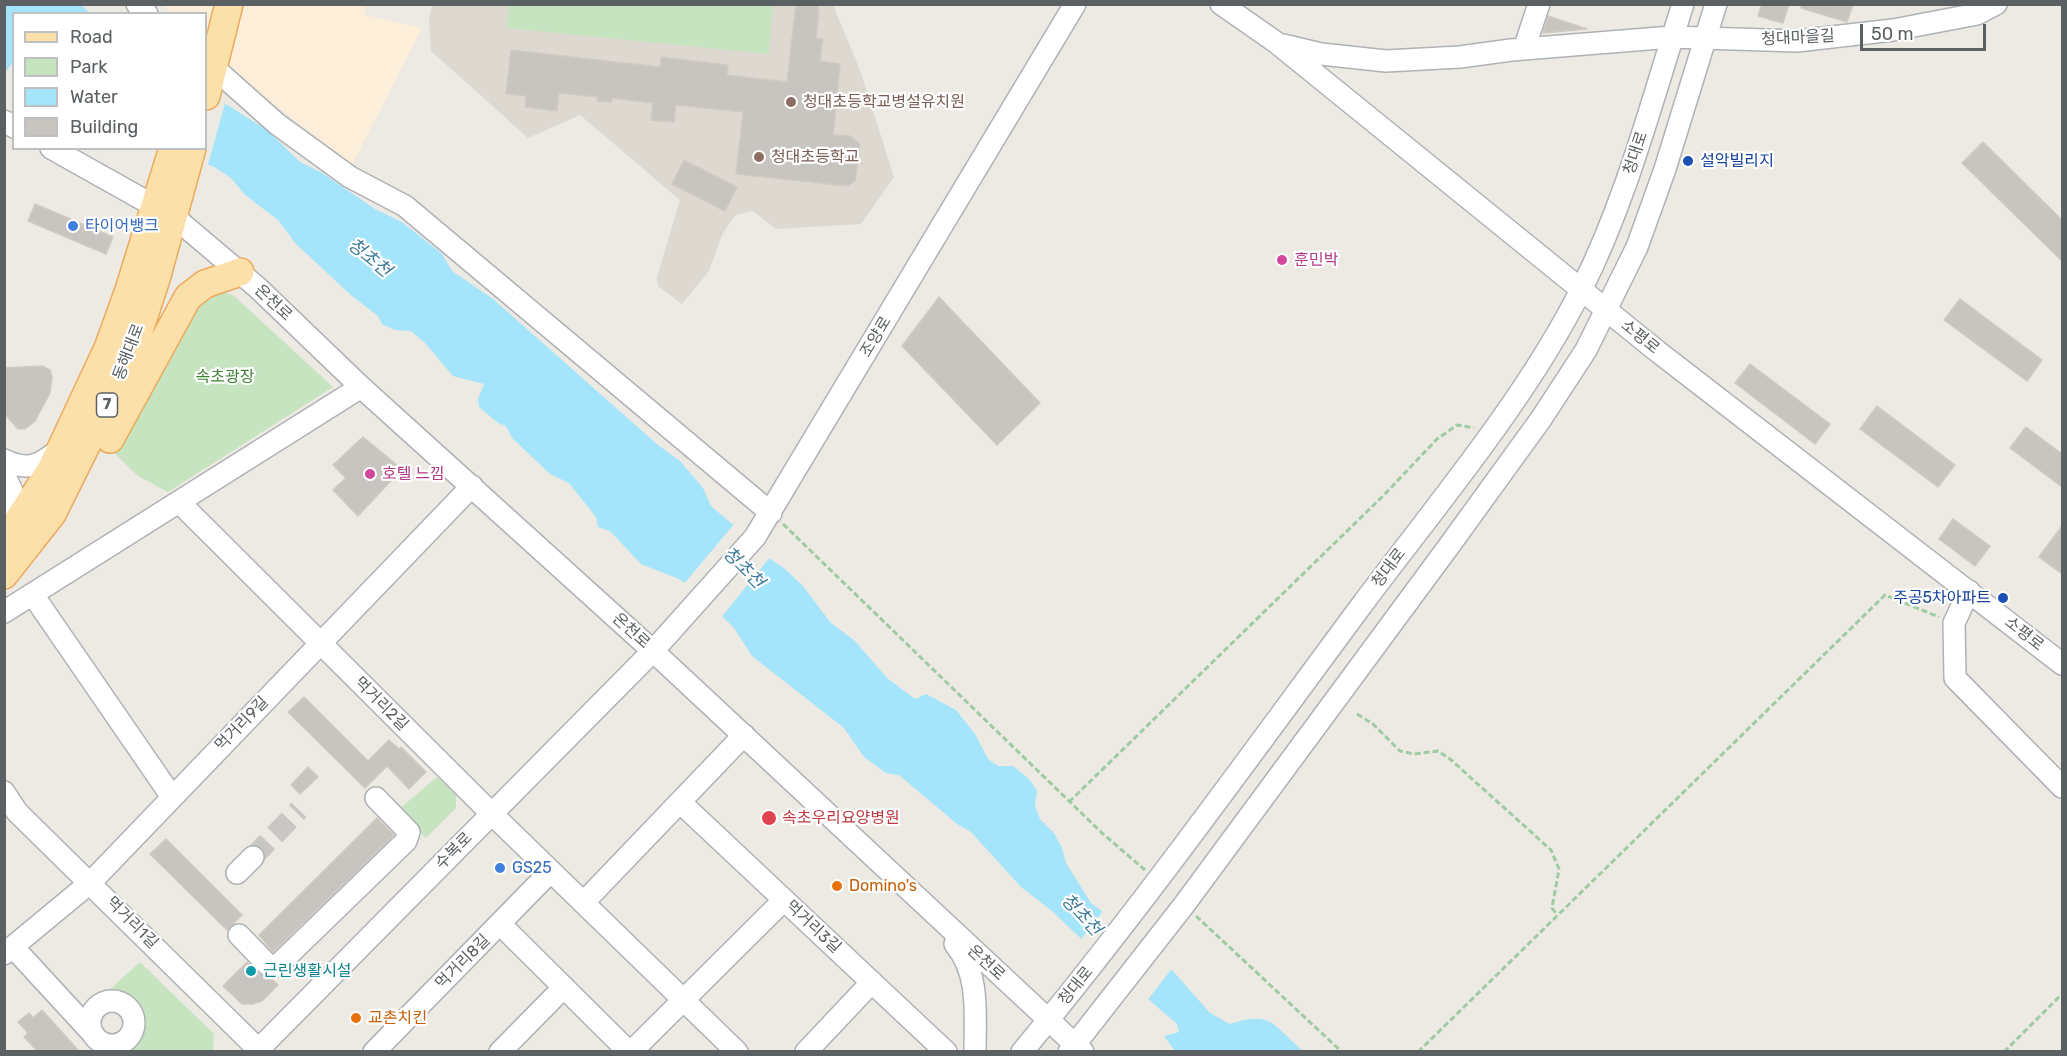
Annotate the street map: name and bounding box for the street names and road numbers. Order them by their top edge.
street label: 청대마을길 [1761,26,1835,50]
street label: 청대로 [1620,129,1652,177]
street label: 온천로 [250,281,296,325]
street label: 조양로 [856,313,896,361]
street label: 소평로 [1617,316,1663,358]
street label: 동해대로 [109,321,149,383]
road number: 7 [96,393,118,417]
street label: 청대로 [1368,545,1410,591]
street label: 온천로 [608,609,654,653]
street label: 소평로 [2001,613,2047,655]
street label: 먹거리2길 [350,673,412,735]
street label: 먹거리9길 [211,693,273,755]
street label: 수복로 [432,829,476,873]
street label: 먹거리1길 [102,893,162,953]
street label: 먹거리3길 [781,897,845,957]
street label: 먹거리8길 [432,931,494,993]
street label: 온천로 [963,941,1009,985]
street label: 청대로 [1055,963,1097,1009]

